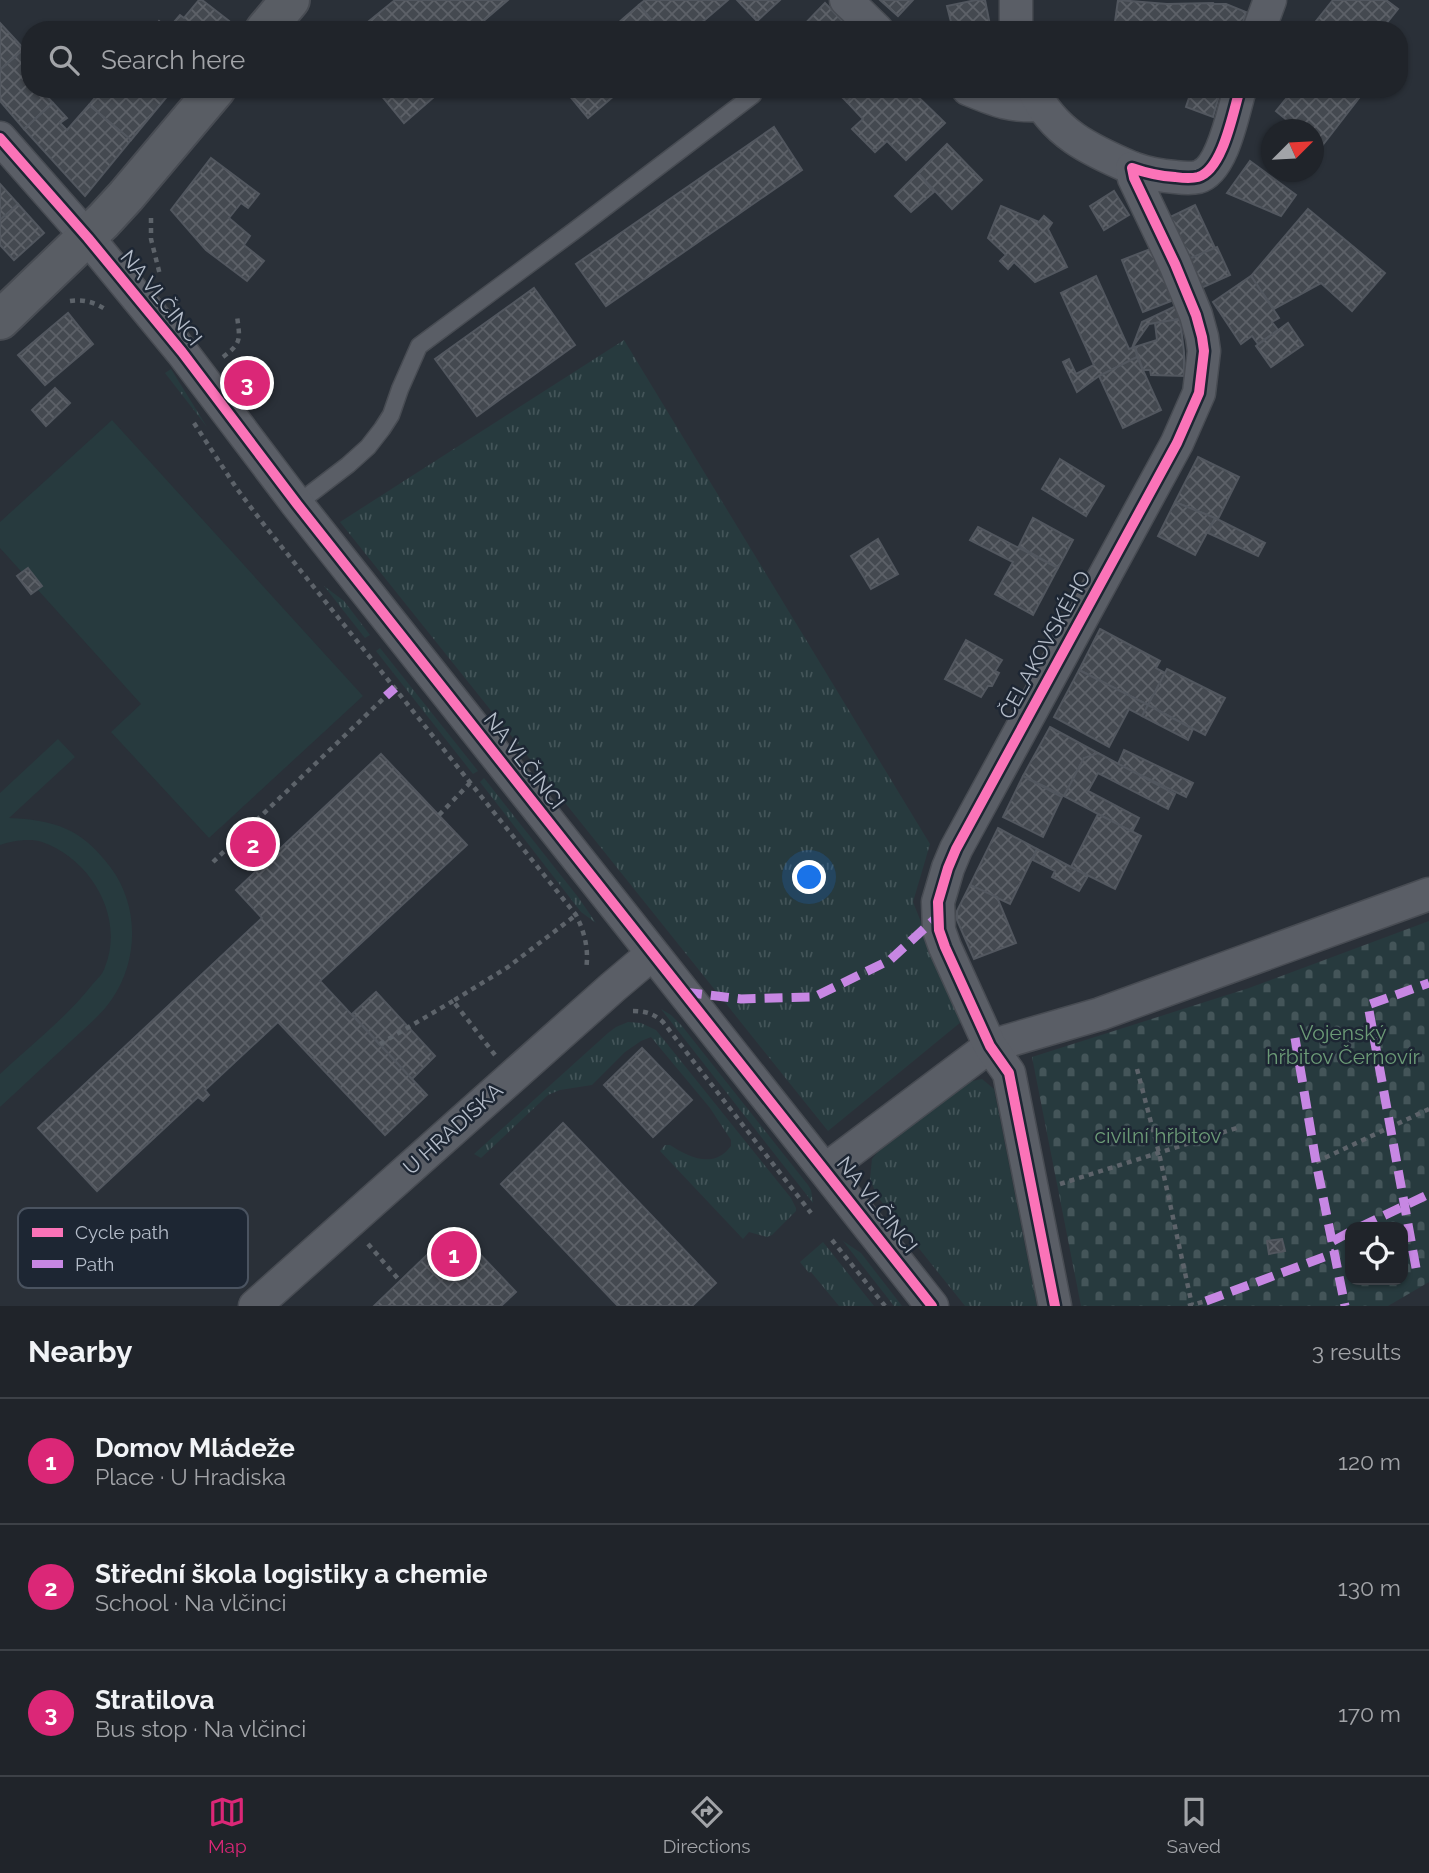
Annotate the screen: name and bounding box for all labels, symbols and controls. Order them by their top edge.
search box [21,21,1408,98]
icon: search [45,41,83,79]
text: Search here [101,45,245,75]
north arrow [1261,119,1324,182]
street label: NA VLČINCI [115,245,208,351]
pin: 3 [224,357,270,409]
street label: ČELAKOVSKÉHO [993,566,1096,723]
street label: NA VLČINCI [479,707,570,814]
pin: 2 [230,818,276,870]
your location [792,860,826,894]
park label: Vojenský hřbitov Černovír [1266,1020,1420,1069]
street label: U HRADISKA [398,1077,508,1180]
park label: civilní hřbitov [1094,1123,1222,1148]
street label: NA VLČINCI [832,1151,923,1258]
legend [18,1208,248,1288]
text: Cycle path [75,1221,169,1243]
map controls [1345,1222,1408,1285]
button: locate [1345,1222,1408,1285]
pin: 1 [431,1228,477,1280]
text: Path [75,1253,114,1275]
text: Nearby [28,1334,132,1369]
text: 3 results [1312,1338,1401,1365]
text: Domov Mládeže [95,1433,295,1463]
text: 1 [45,1448,57,1475]
text: 120 m [1338,1448,1401,1475]
text: Place · U Hradiska [95,1463,286,1490]
text: Střední škola logistiky a chemie [95,1559,488,1589]
text: 2 [45,1574,57,1601]
text: 130 m [1338,1574,1401,1601]
text: School · Na vlčinci [95,1589,287,1616]
text: Stratilova [95,1685,214,1715]
text: 3 [45,1700,57,1727]
text: 170 m [1338,1700,1401,1727]
text: Bus stop · Na vlčinci [95,1715,306,1742]
tab: Map [208,1793,247,1857]
tab: Directions [663,1793,751,1857]
tab: Saved [1167,1793,1221,1857]

